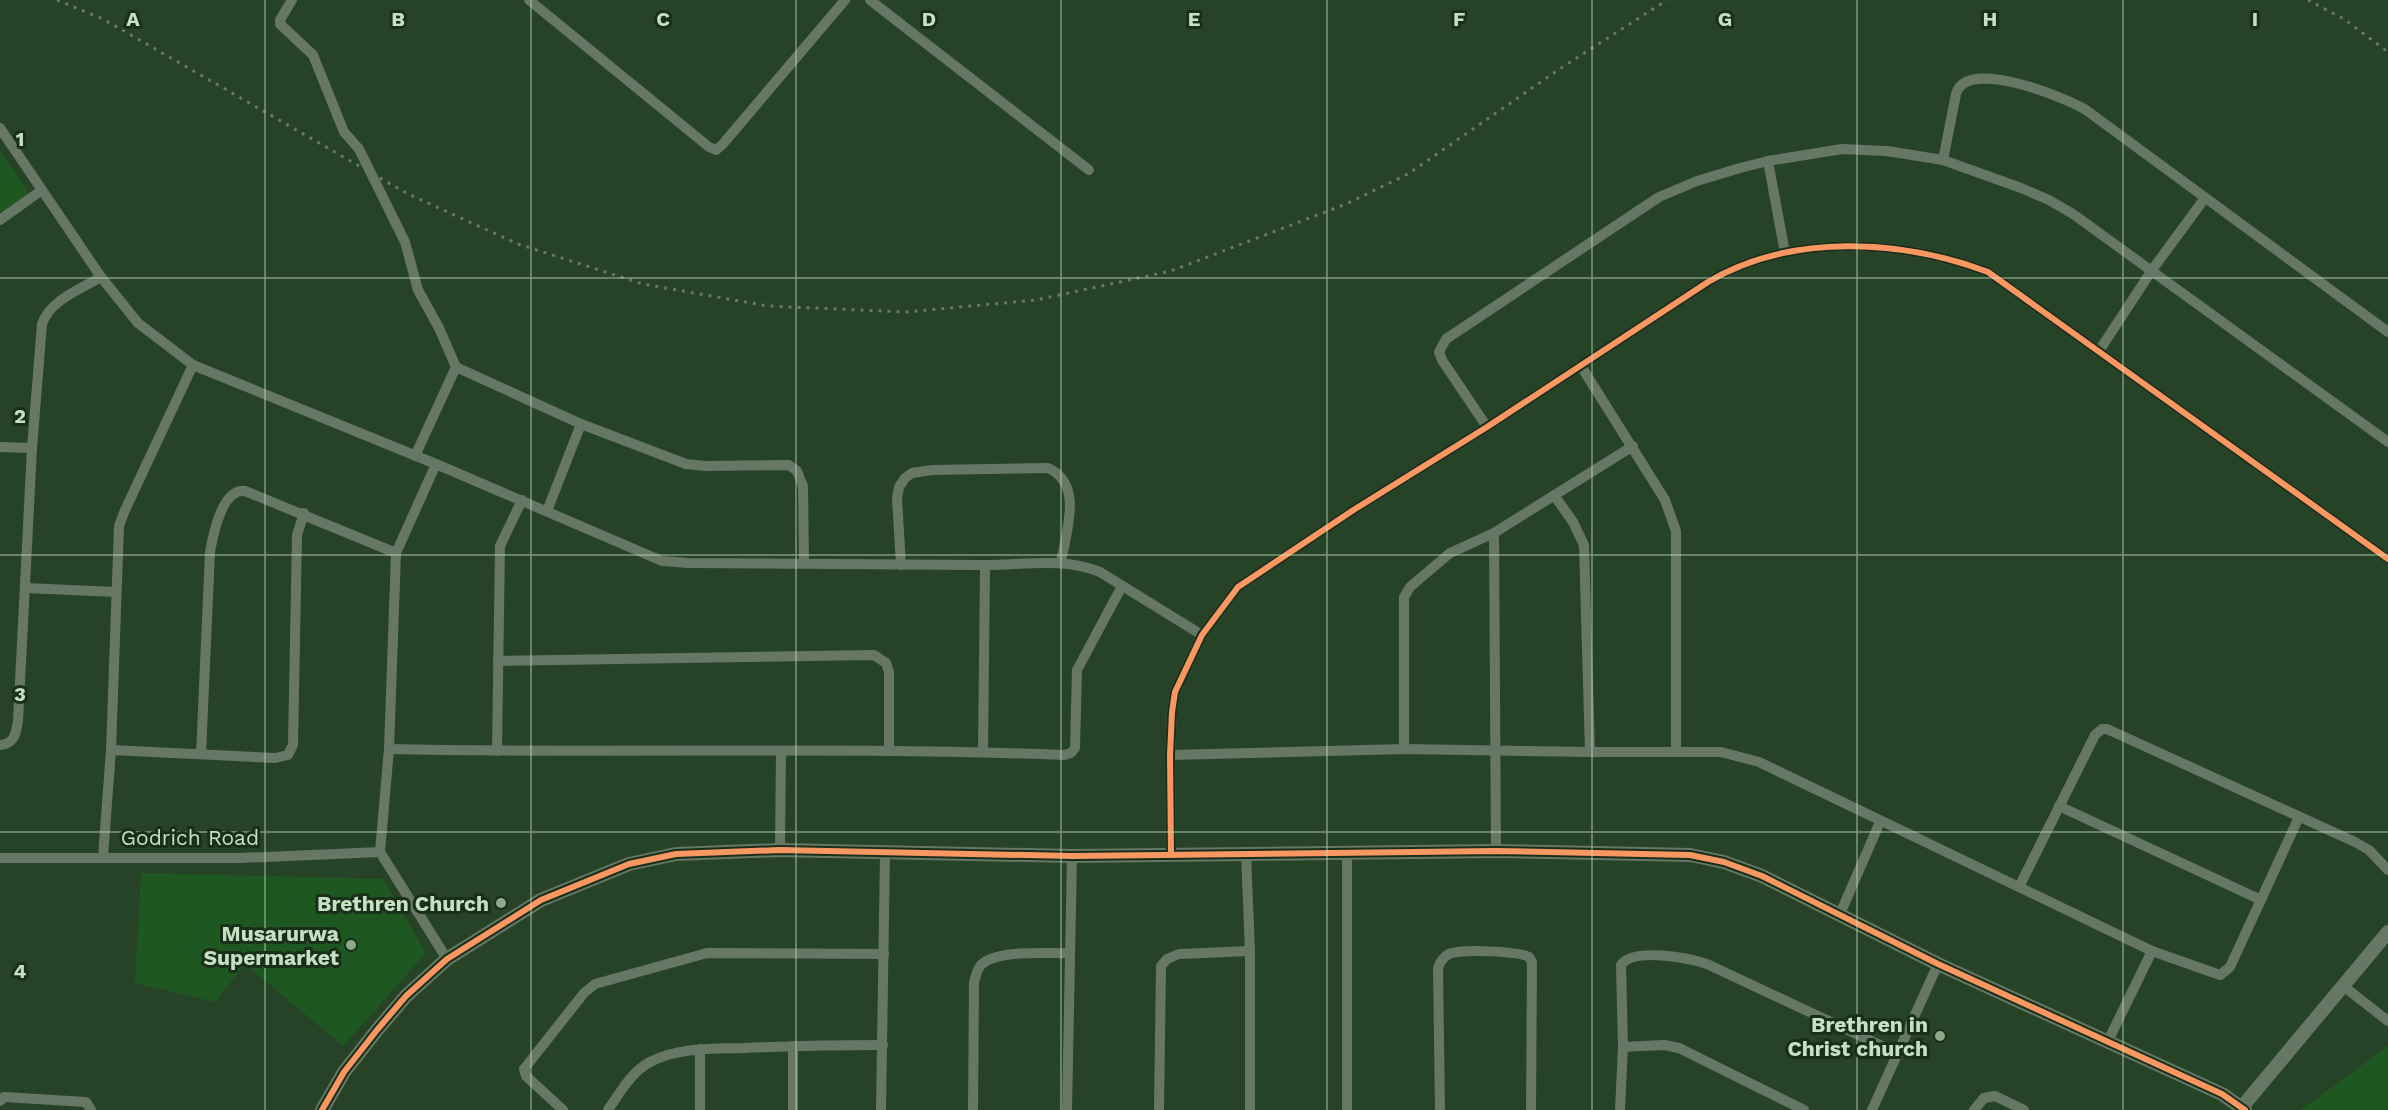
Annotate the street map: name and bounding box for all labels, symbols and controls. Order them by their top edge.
text: A [126,7,140,31]
text: B [391,7,405,31]
text: C [656,7,670,31]
text: D [922,7,936,31]
text: E [1188,7,1200,31]
text: F [1453,7,1465,31]
text: G [1718,7,1732,31]
text: H [1983,7,1997,31]
text: I [2252,7,2258,31]
text: 1 [16,127,24,151]
text: 2 [14,404,26,428]
text: 3 [14,682,26,706]
street label: Godrich Road [121,825,259,850]
place label: Brethren Church [317,891,489,916]
marker: Brethren Church [494,896,508,910]
place label: Musarurwa Supermarket [203,921,340,970]
marker: Musarurwa Supermarket [344,938,358,952]
text: 4 [14,959,27,983]
place label: Brethren in Christ church [1787,1012,1928,1061]
marker: Brethren in Christ church [1933,1029,1947,1043]

